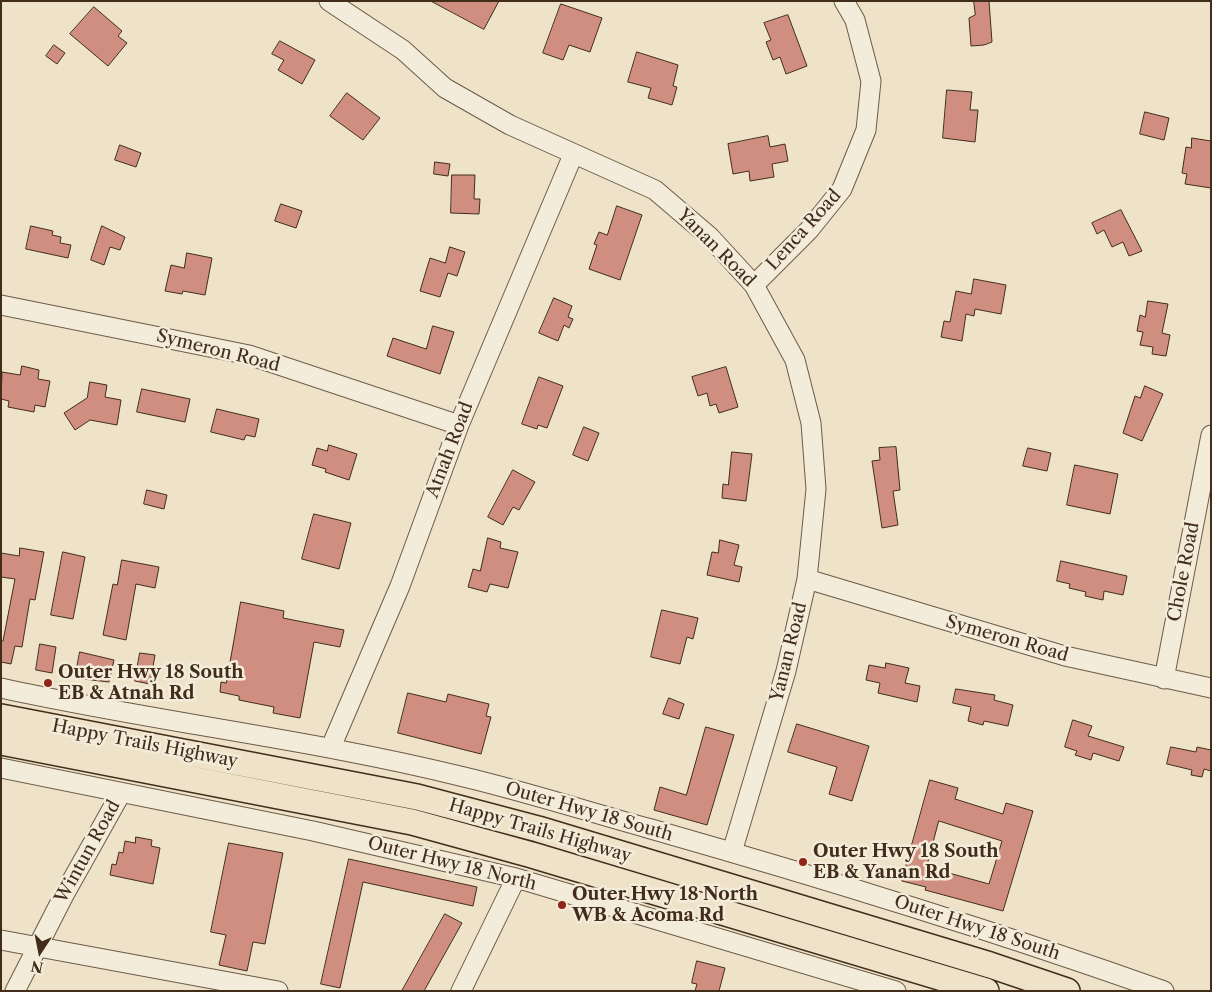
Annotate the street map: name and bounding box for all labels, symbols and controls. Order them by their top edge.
street label: Lenca Road [762,185,846,275]
street label: Yanan Road [672,204,760,292]
street label: Symeron Road [154,325,282,377]
street label: Atnah Road [422,399,478,501]
street label: Chole Road [1164,520,1204,624]
street label: Yanan Road [766,600,812,704]
street label: Symeron Road [943,611,1071,667]
place label: Outer Hwy 18 South EB & Atnah Rd [58,662,244,704]
marker: Outer Hwy 18 South EB & Atnah Rd [42,677,54,689]
street label: Happy Trails Highway [50,715,240,773]
street label: Outer Hwy 18 South [503,778,675,846]
street label: Happy Trails Highway [446,795,634,867]
street label: Wintun Road [51,797,125,907]
street label: Outer Hwy 18 North [365,833,539,895]
place label: Outer Hwy 18 South EB & Yanan Rd [813,841,999,884]
marker: Outer Hwy 18 South EB & Yanan Rd [797,856,809,868]
place label: Outer Hwy 18 North WB & Acoma Rd [572,884,758,926]
street label: Outer Hwy 18 South [891,891,1063,965]
marker: Outer Hwy 18 North WB & Acoma Rd [556,899,568,911]
north arrow [15,927,65,977]
text: N [29,957,45,977]

